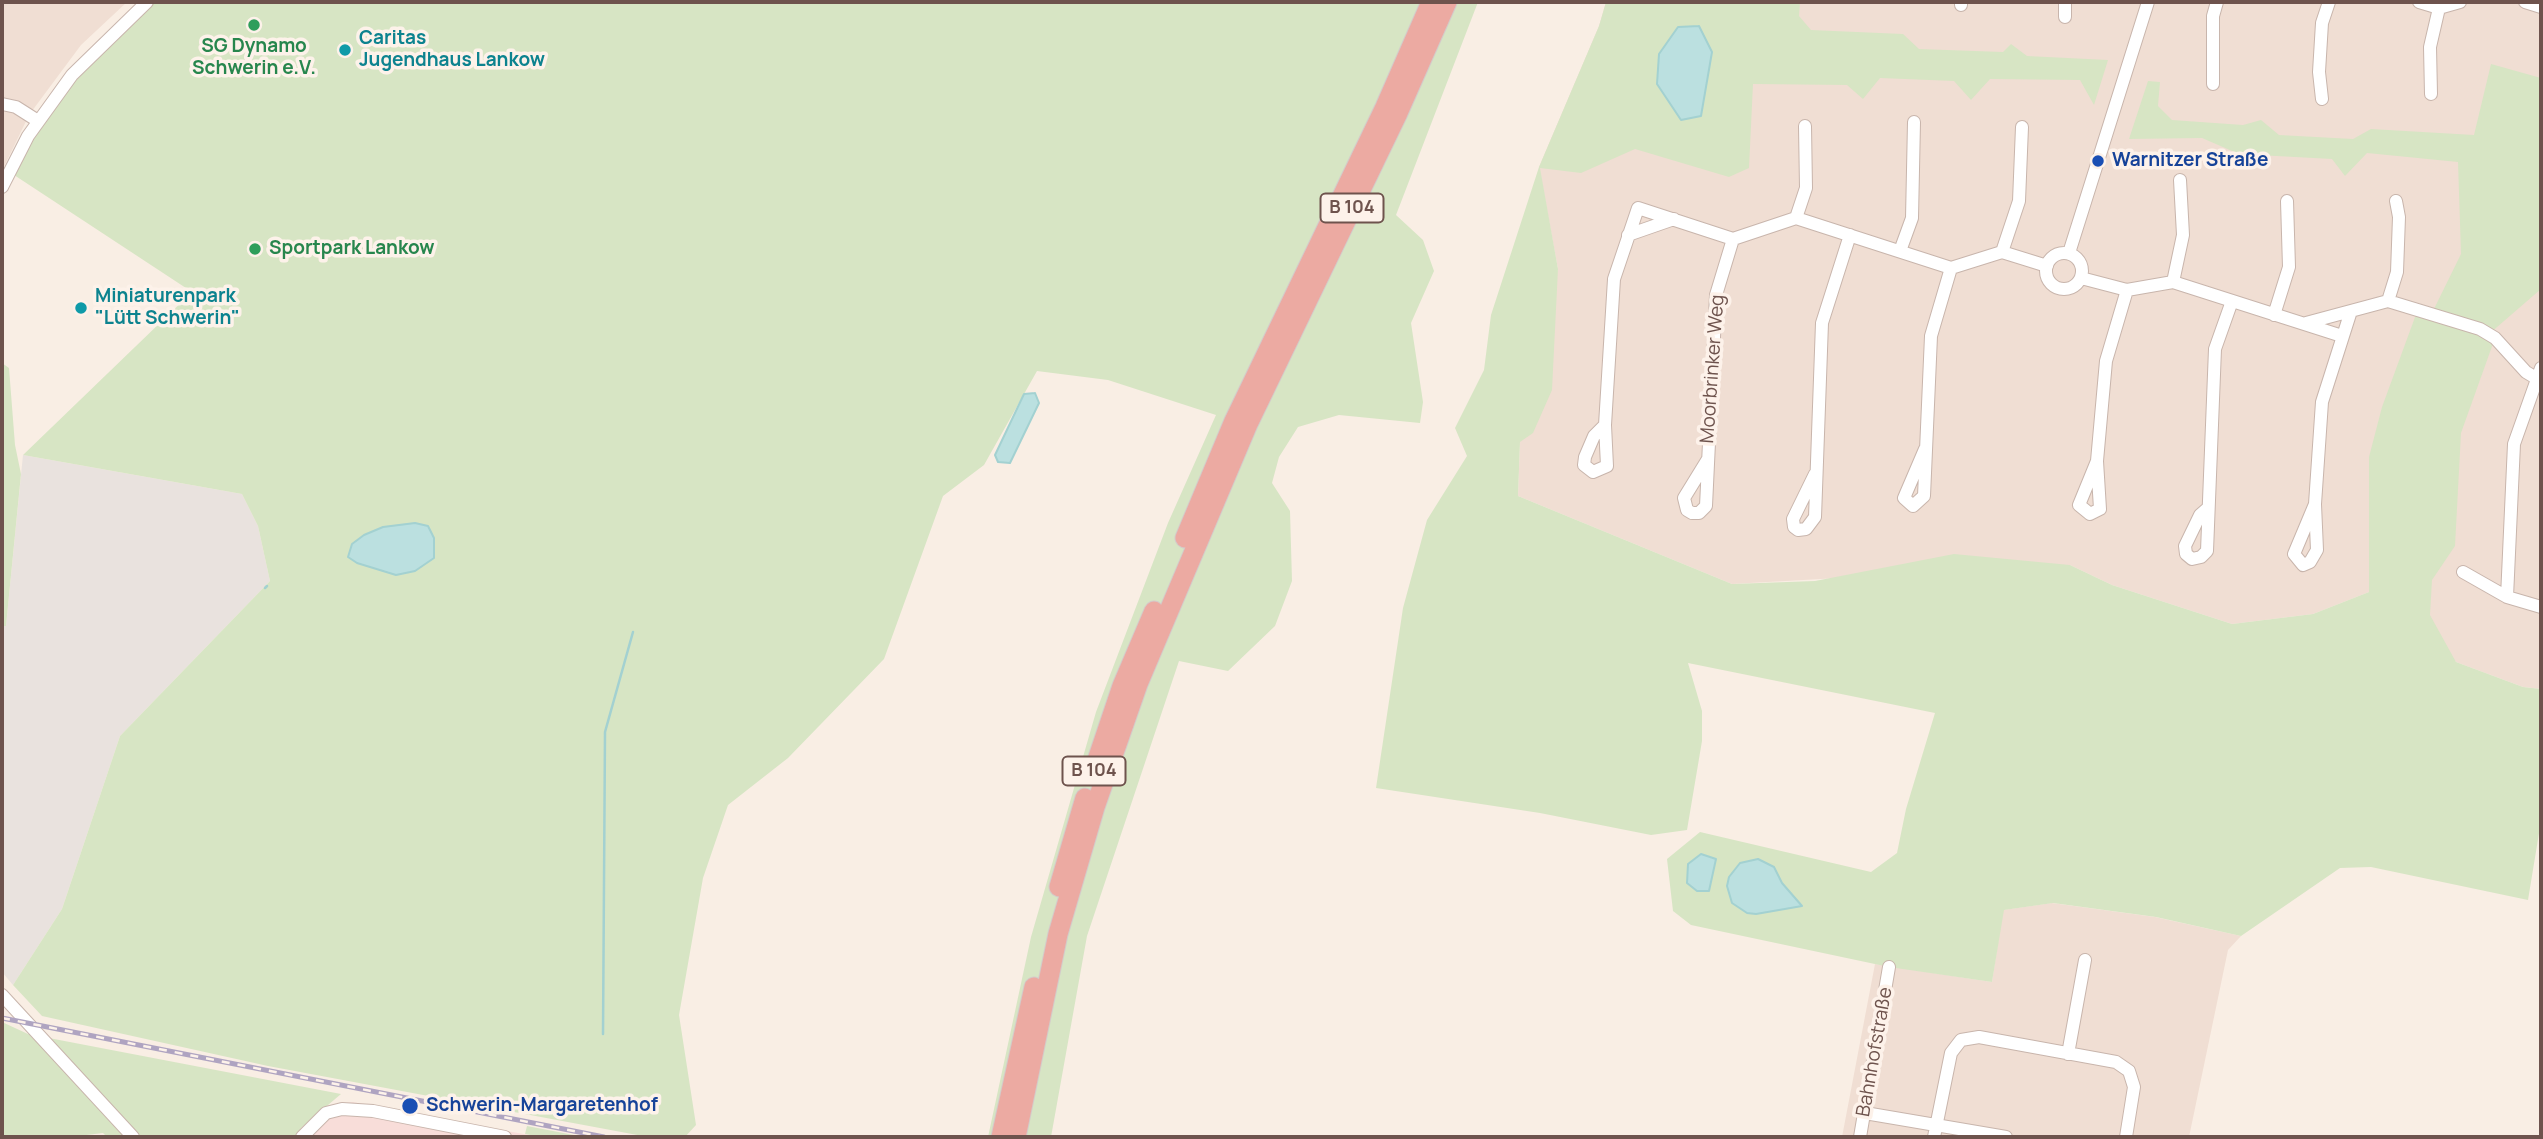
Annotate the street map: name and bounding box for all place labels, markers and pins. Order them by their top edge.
marker: SG Dynamo Schwerin e.V. [246,17,262,33]
place label: Caritas Jugendhaus Lankow [359,28,545,72]
place label: SG Dynamo Schwerin e.V. [192,36,316,80]
marker: Caritas Jugendhaus Lankow [337,42,353,58]
place label: Warnitzer Straße [2112,150,2268,172]
marker: Warnitzer Straße [2090,153,2106,169]
place label: Sportpark Lankow [269,238,435,260]
marker: Sportpark Lankow [247,241,263,257]
place label: Miniaturenpark "Lütt Schwerin" [95,286,240,330]
marker: Miniaturenpark "Lütt Schwerin" [73,300,89,316]
place label: Schwerin-Margaretenhof [426,1095,658,1117]
marker: Schwerin-Margaretenhof [400,1096,420,1116]

